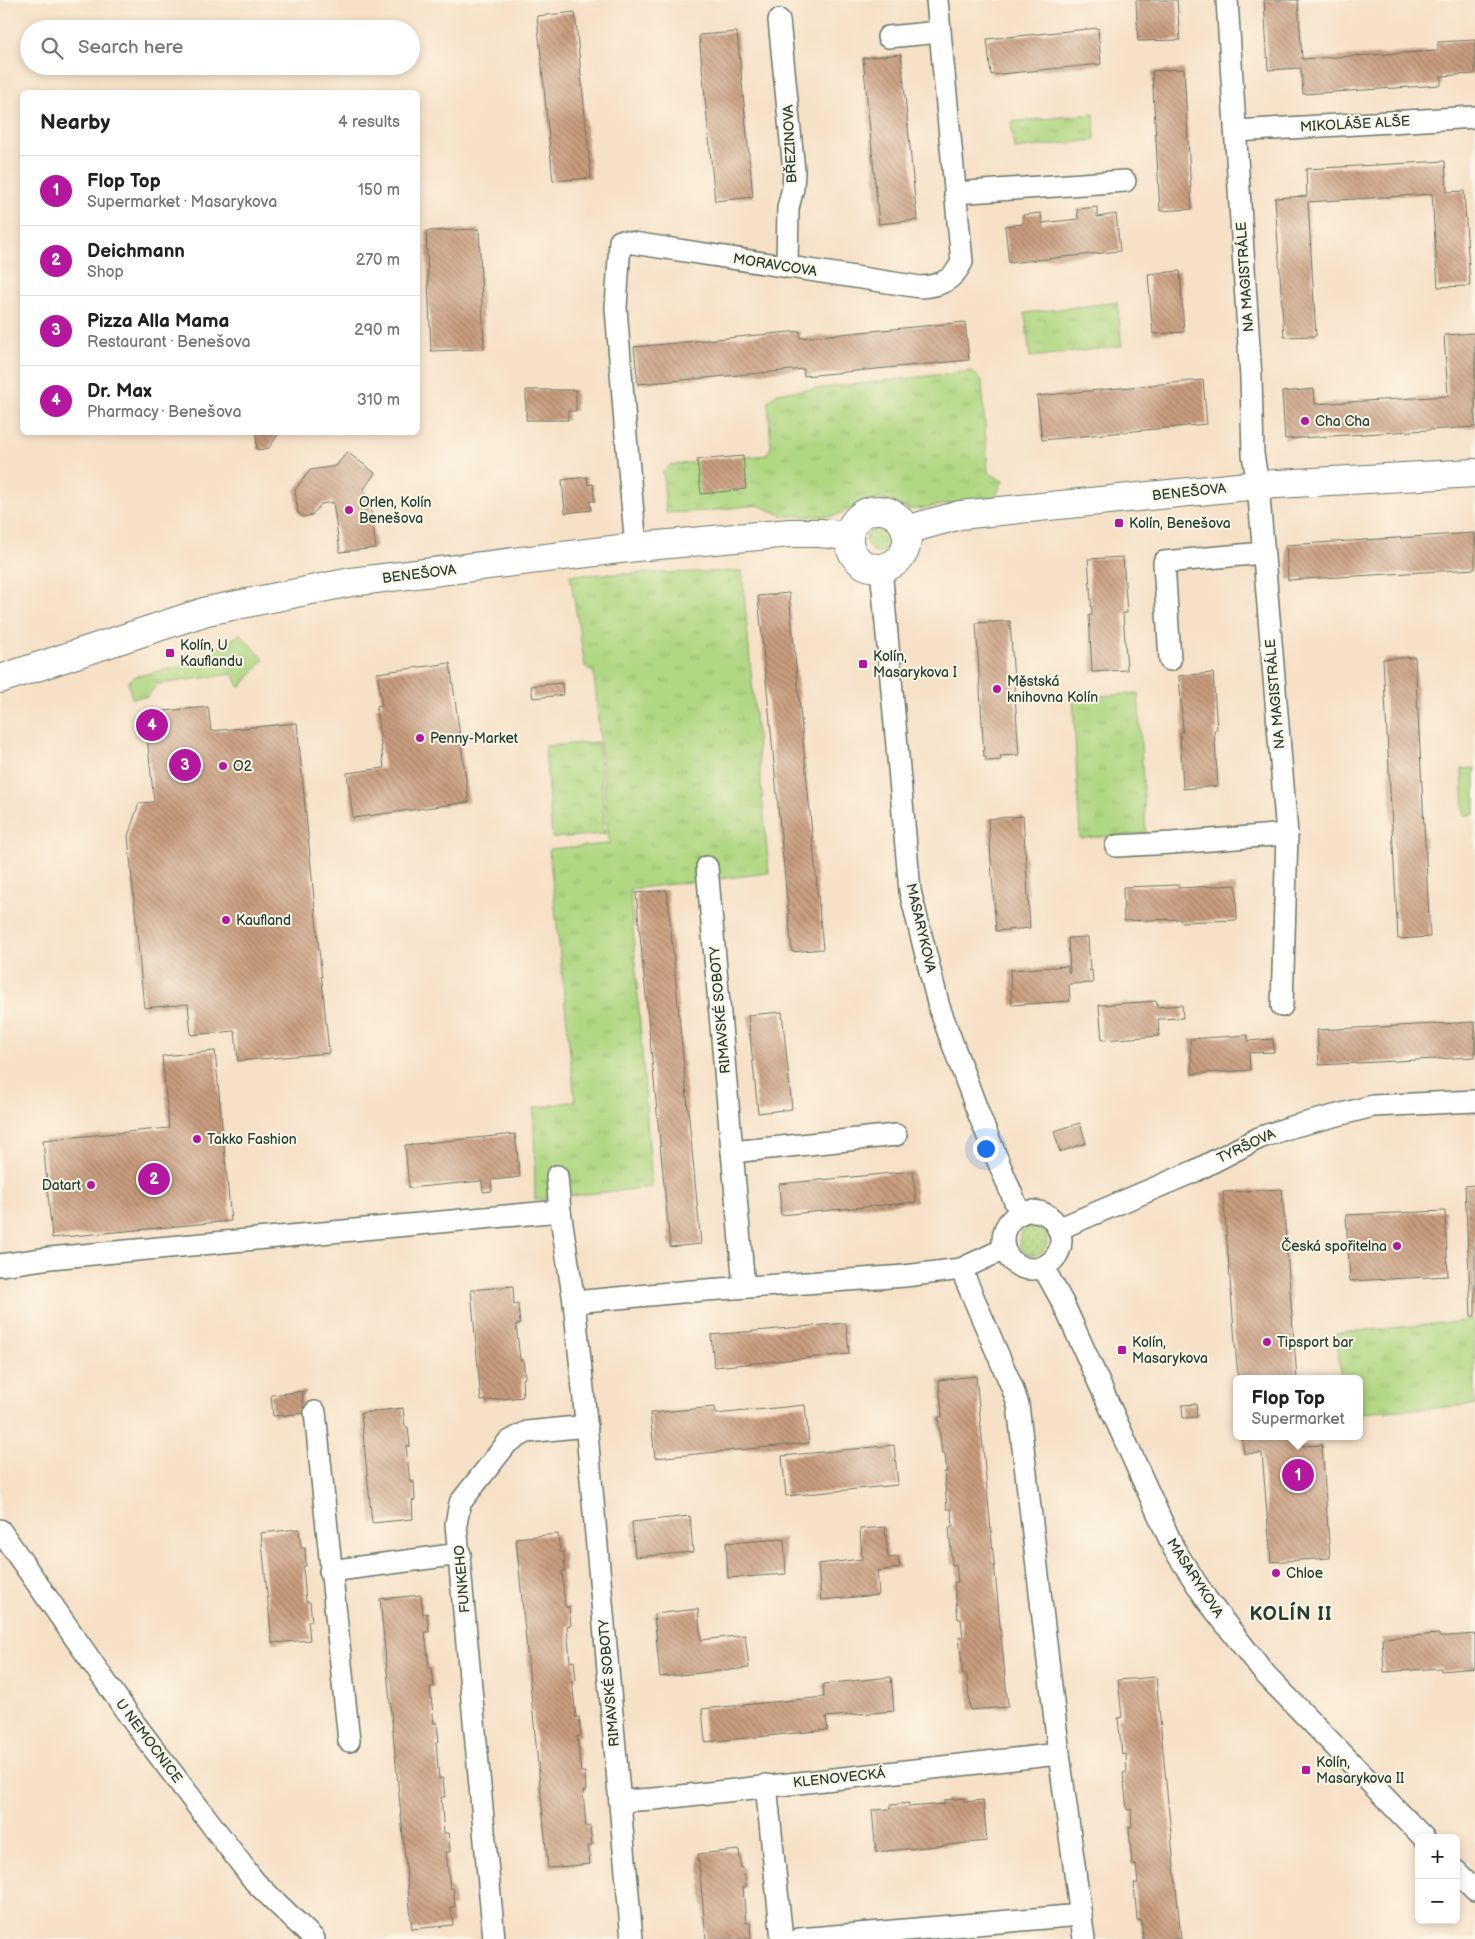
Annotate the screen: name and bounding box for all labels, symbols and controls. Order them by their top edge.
search box [20,20,420,75]
icon: search [38,34,66,62]
text: Search here [78,36,183,59]
street label: BŘEZINOVA [778,104,801,184]
text: Nearby [40,110,110,135]
street label: MIKOLÁŠE ALŠE [1299,112,1410,135]
text: 4 results [338,113,400,132]
text: Flop Top [87,170,161,193]
text: 1 [53,181,59,200]
text: 150 m [358,181,400,200]
text: Supermarket · Masarykova [87,193,277,212]
street label: NA MAGISTRÁLE [1232,221,1257,333]
text: Deichmann [87,240,185,263]
street label: MORAVCOVA [732,250,819,280]
text: 2 [51,251,61,270]
text: 270 m [356,251,400,270]
text: Shop [87,263,124,282]
text: Pizza Alla Mama [87,310,229,333]
text: 3 [51,321,61,340]
text: 290 m [354,321,400,340]
text: Restaurant · Benešova [87,333,250,352]
text: Dr. Max [87,380,152,403]
text: 4 [51,391,61,410]
text: 310 m [357,391,400,410]
text: Pharmacy · Benešova [87,403,241,422]
place label: Cha Cha [1315,413,1370,430]
marker: Cha Cha [1299,415,1311,427]
street label: BENEŠOVA [1151,479,1227,504]
place label: Orlen, Kolín Benešova [359,494,432,527]
marker: Orlen, Kolín Benešova [343,504,355,516]
place label: Kolín, Benešova [1129,515,1231,532]
marker: Kolín, Benešova [1113,517,1125,529]
street label: BENEŠOVA [381,560,457,587]
place label: Kolín, U Kauflandu [180,637,243,670]
street label: NA MAGISTRÁLE [1261,638,1288,750]
marker: Kolín, U Kauflandu [164,647,176,659]
place label: Kolín, Masarykova I [873,648,957,681]
marker: Kolín, Masarykova I [857,658,869,670]
place label: Městská knihovna Kolín [1007,673,1098,706]
marker: Městská knihovna Kolín [991,683,1003,695]
pin: 4 [136,706,168,744]
place label: Penny-Market [430,730,519,747]
marker: Penny-Market [414,732,426,744]
pin: 3 [169,746,201,784]
place label: O2 [233,758,253,775]
marker: O2 [217,760,229,772]
street label: MASARYKOVA [902,882,940,975]
place label: Kaufland [236,912,291,929]
marker: Kaufland [220,914,232,926]
street label: RIMAVSKÉ SOBOTY [705,945,734,1074]
street label: TYRŠOVA [1214,1124,1278,1167]
place label: Takko Fashion [207,1131,297,1148]
marker: Takko Fashion [191,1133,203,1145]
your location [973,1136,999,1162]
pin: 2 [138,1160,170,1198]
place label: Datart [42,1177,82,1194]
marker: Datart [85,1179,97,1191]
place label: Česká spořitelna [1281,1237,1387,1255]
marker: Česká spořitelna [1391,1240,1403,1252]
place label: Kolín, Masarykova [1132,1334,1208,1367]
place label: Tipsport bar [1277,1334,1354,1351]
marker: Tipsport bar [1261,1336,1273,1348]
marker: Kolín, Masarykova [1116,1344,1128,1356]
popup [1233,1375,1363,1440]
text: Flop Top [1251,1387,1325,1410]
text: Supermarket [1251,1410,1345,1429]
pin: 1 [1282,1456,1314,1494]
street label: MASARYKOVA [1163,1535,1227,1621]
street label: FUNKEHO [451,1544,473,1614]
place label: Chloe [1286,1565,1323,1582]
marker: Chloe [1270,1567,1282,1579]
district label: KOLÍN II [1250,1601,1333,1626]
street label: RIMAVSKÉ SOBOTY [594,1618,623,1747]
street label: U NEMOCNICE [112,1696,186,1786]
place label: Kolín, Masarykova II [1316,1754,1404,1787]
street label: KLENOVECKÁ [792,1764,886,1791]
marker: Kolín, Masarykova II [1300,1764,1312,1776]
map controls [1415,1834,1460,1924]
button: + [1415,1834,1460,1879]
button: − [1415,1879,1460,1924]

